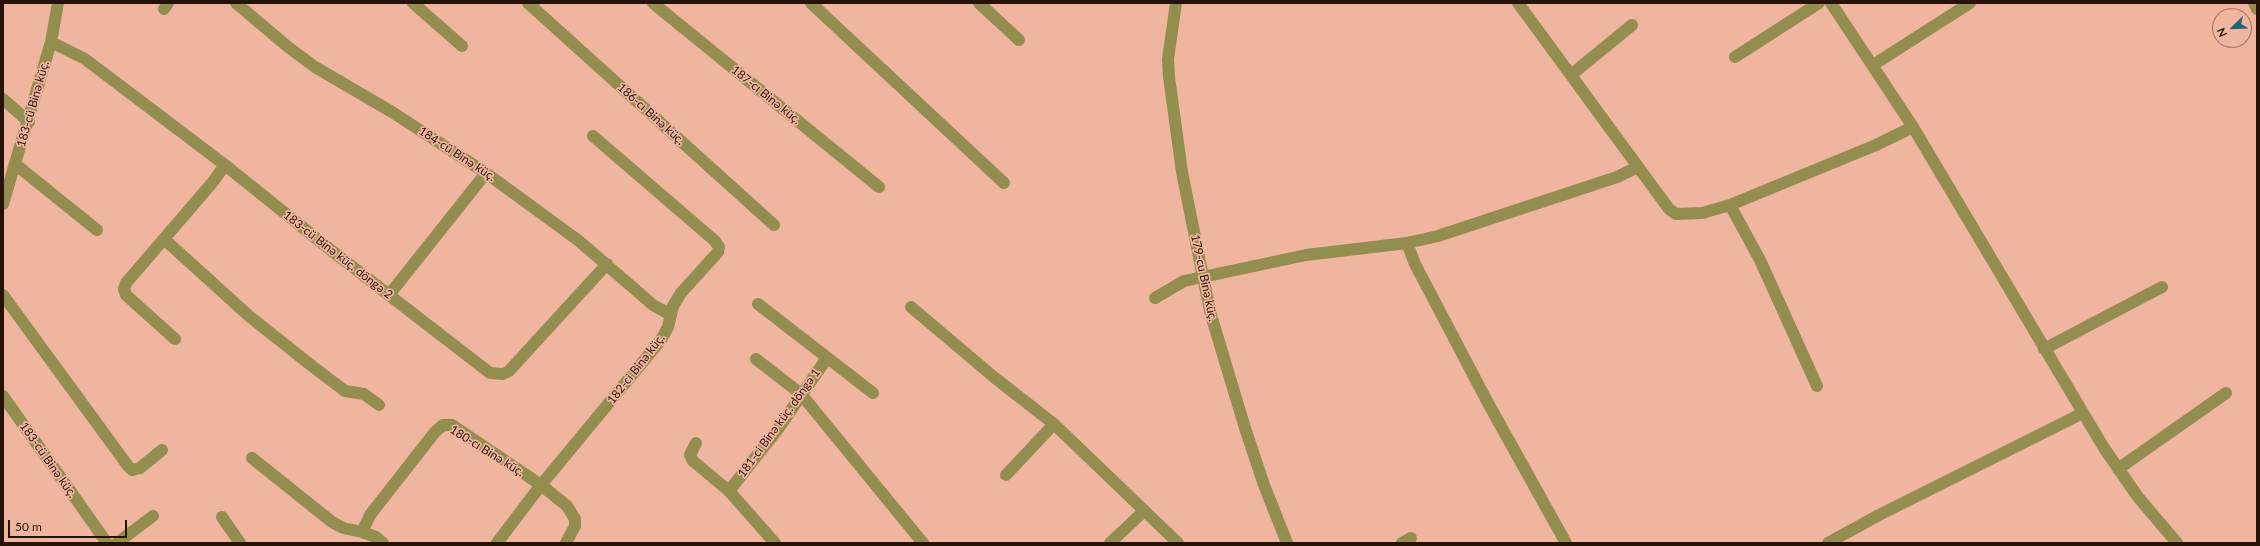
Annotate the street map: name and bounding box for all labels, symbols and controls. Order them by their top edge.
north arrow [2212,8,2252,48]
text: N [2214,26,2229,39]
street label: 183-cü Binə küç. [14,59,52,149]
street label: 187-cı Binə küç. [728,63,804,127]
street label: 186-cı Binə küç. [615,80,687,148]
street label: 184-cü Binə küç. [416,124,498,184]
street label: 183-cü Binə küç. döngə 2 [280,208,396,302]
street label: 179-cu Binə küç. [1188,233,1220,323]
street label: 182-ci Binə küç. [604,331,668,407]
street label: 181-ci Binə küç. döngə 1 [735,366,823,480]
street label: 183-cü Binə küç. [17,419,79,501]
street label: 180-cı Binə küç. [447,422,527,480]
scale bar [10,512,129,538]
text: 50 m [15,519,42,534]

